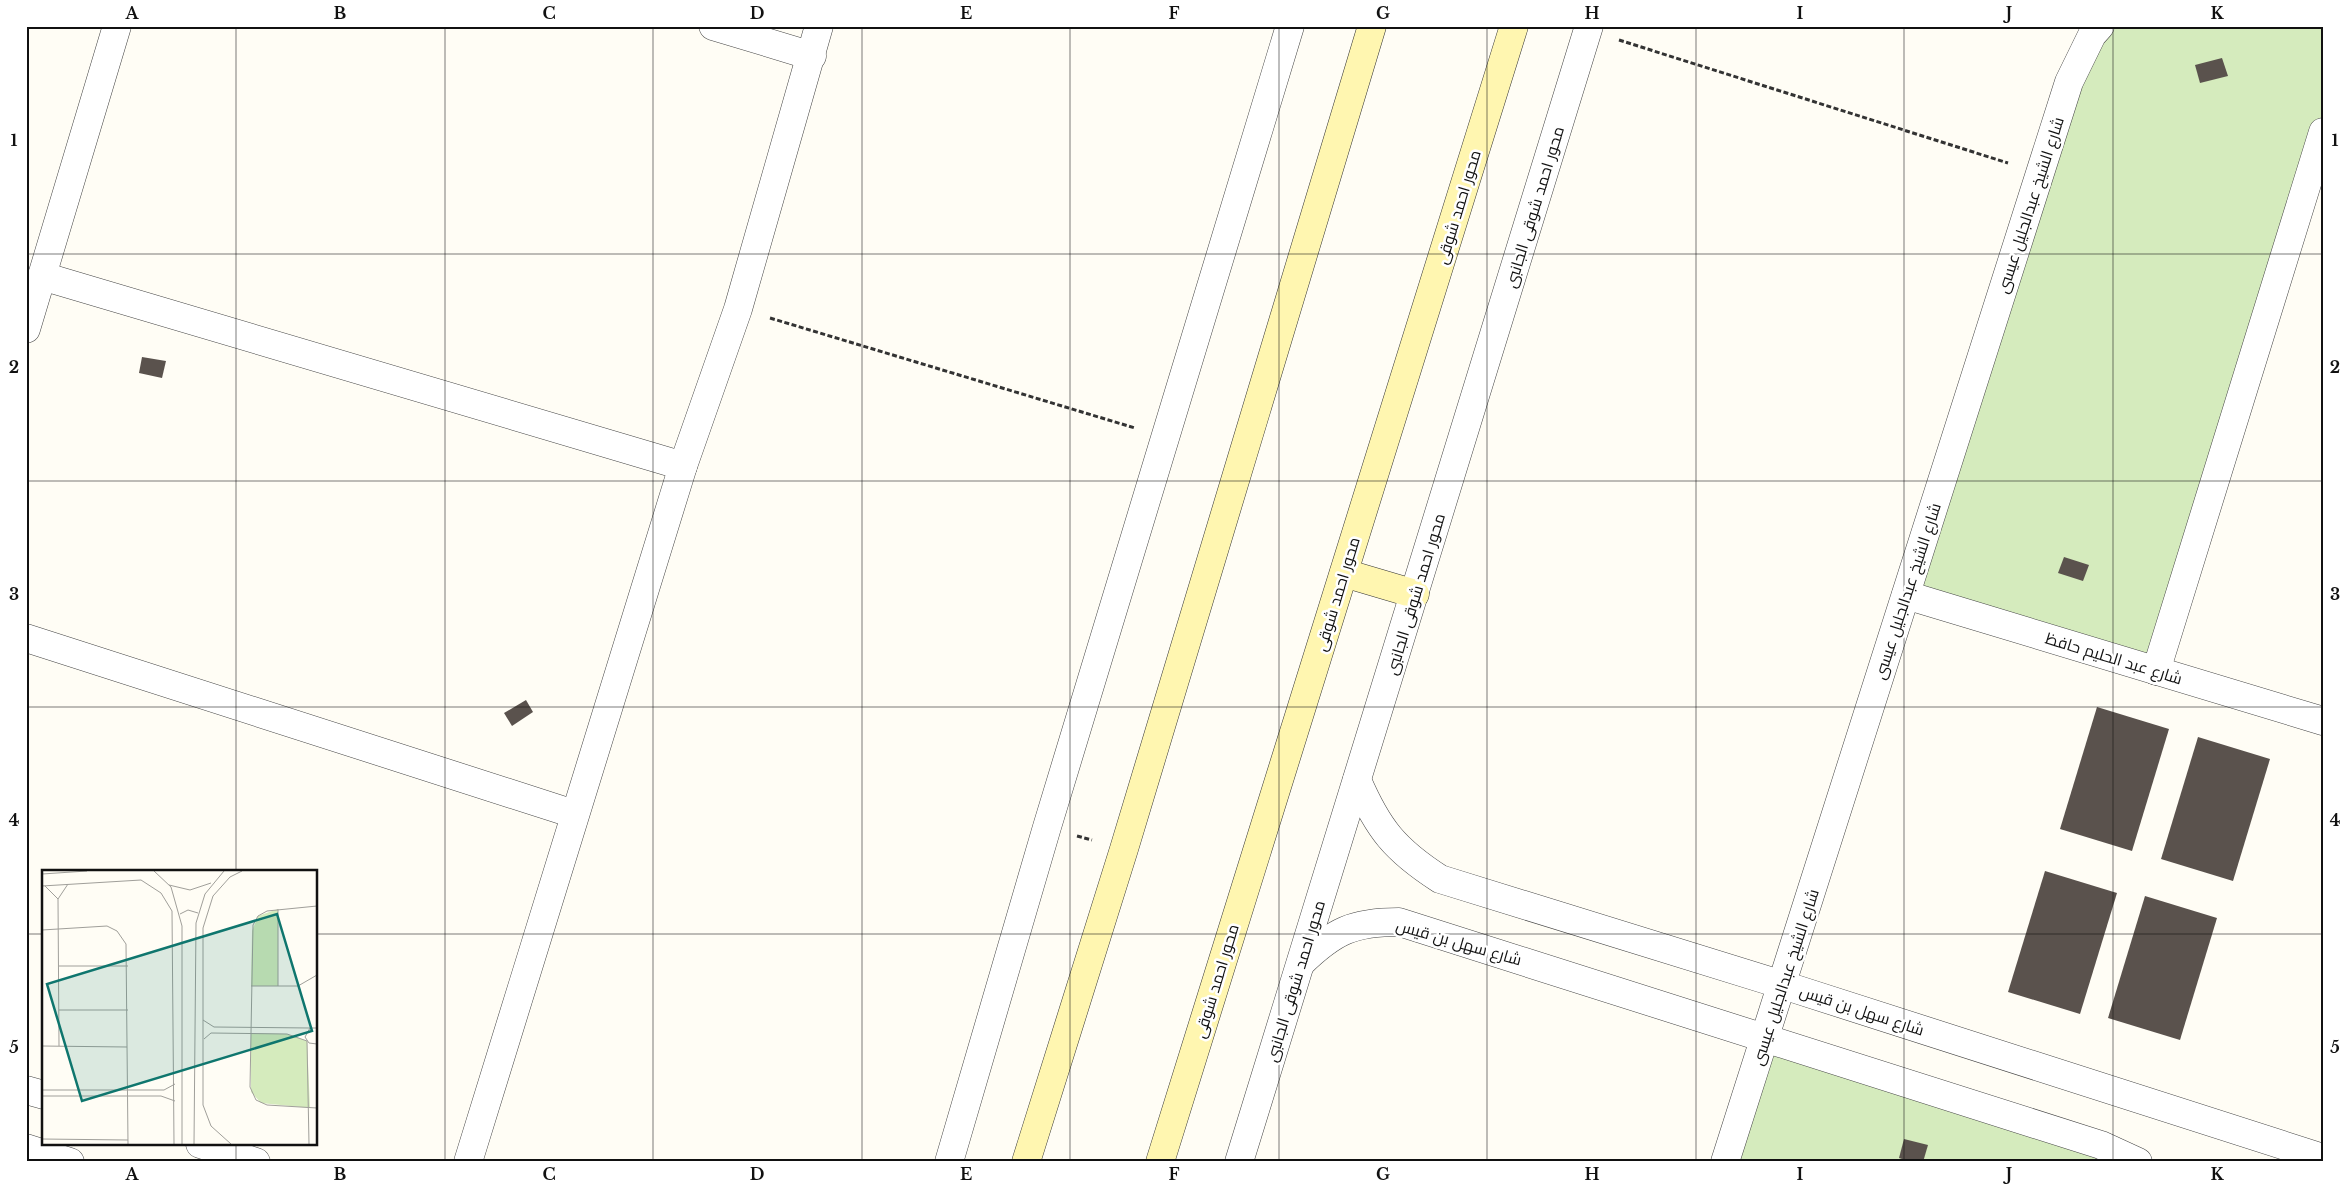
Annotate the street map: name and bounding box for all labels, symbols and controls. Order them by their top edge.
text: A [125,3,140,23]
text: B [334,3,347,23]
text: C [542,3,556,23]
text: D [750,3,764,23]
text: E [960,3,972,23]
text: F [1168,3,1180,23]
text: G [1376,3,1390,23]
text: H [1584,3,1600,23]
text: I [1797,3,1804,23]
text: J [2003,3,2012,23]
text: K [2210,3,2224,23]
street label: شارع الشيخ عبدالجليل عيسى [1992,114,2070,296]
street label: محور احمد شوقى الجانبى [1500,124,1569,291]
text: 1 [11,130,18,150]
text: 1 [2332,130,2339,150]
street label: محور احمد شوقى [1431,148,1486,267]
text: 2 [9,357,19,377]
text: 2 [2330,357,2340,377]
street label: شارع الشيخ عبدالجليل عيسى [1869,500,1947,682]
street label: محور احمد شوقى الجانبى [1381,511,1450,678]
street label: محور احمد شوقى [1310,535,1365,654]
text: 3 [9,584,19,604]
text: 3 [2330,584,2340,604]
street label: شارع عبد الحليم حافظ [2043,628,2185,690]
text: 4 [9,810,19,830]
text: 4 [2330,810,2340,830]
inset map [42,870,318,1146]
street label: شارع الشيخ عبدالجليل عيسى [1747,886,1825,1068]
street label: محور احمد شوقى الجانبى [1261,898,1330,1065]
street label: شارع سهل بن قيس [1393,915,1524,971]
street label: محور احمد شوقى [1189,922,1244,1041]
street label: شارع سهل بن قيس [1797,980,1927,1041]
text: 5 [9,1037,19,1057]
text: 5 [2330,1037,2340,1057]
text: A [125,1164,140,1184]
text: B [334,1164,347,1184]
text: C [542,1164,556,1184]
text: D [750,1164,764,1184]
text: E [960,1164,972,1184]
text: F [1168,1164,1180,1184]
text: G [1376,1164,1390,1184]
text: H [1584,1164,1600,1184]
text: I [1797,1164,1804,1184]
text: J [2003,1164,2012,1184]
text: K [2210,1164,2224,1184]

